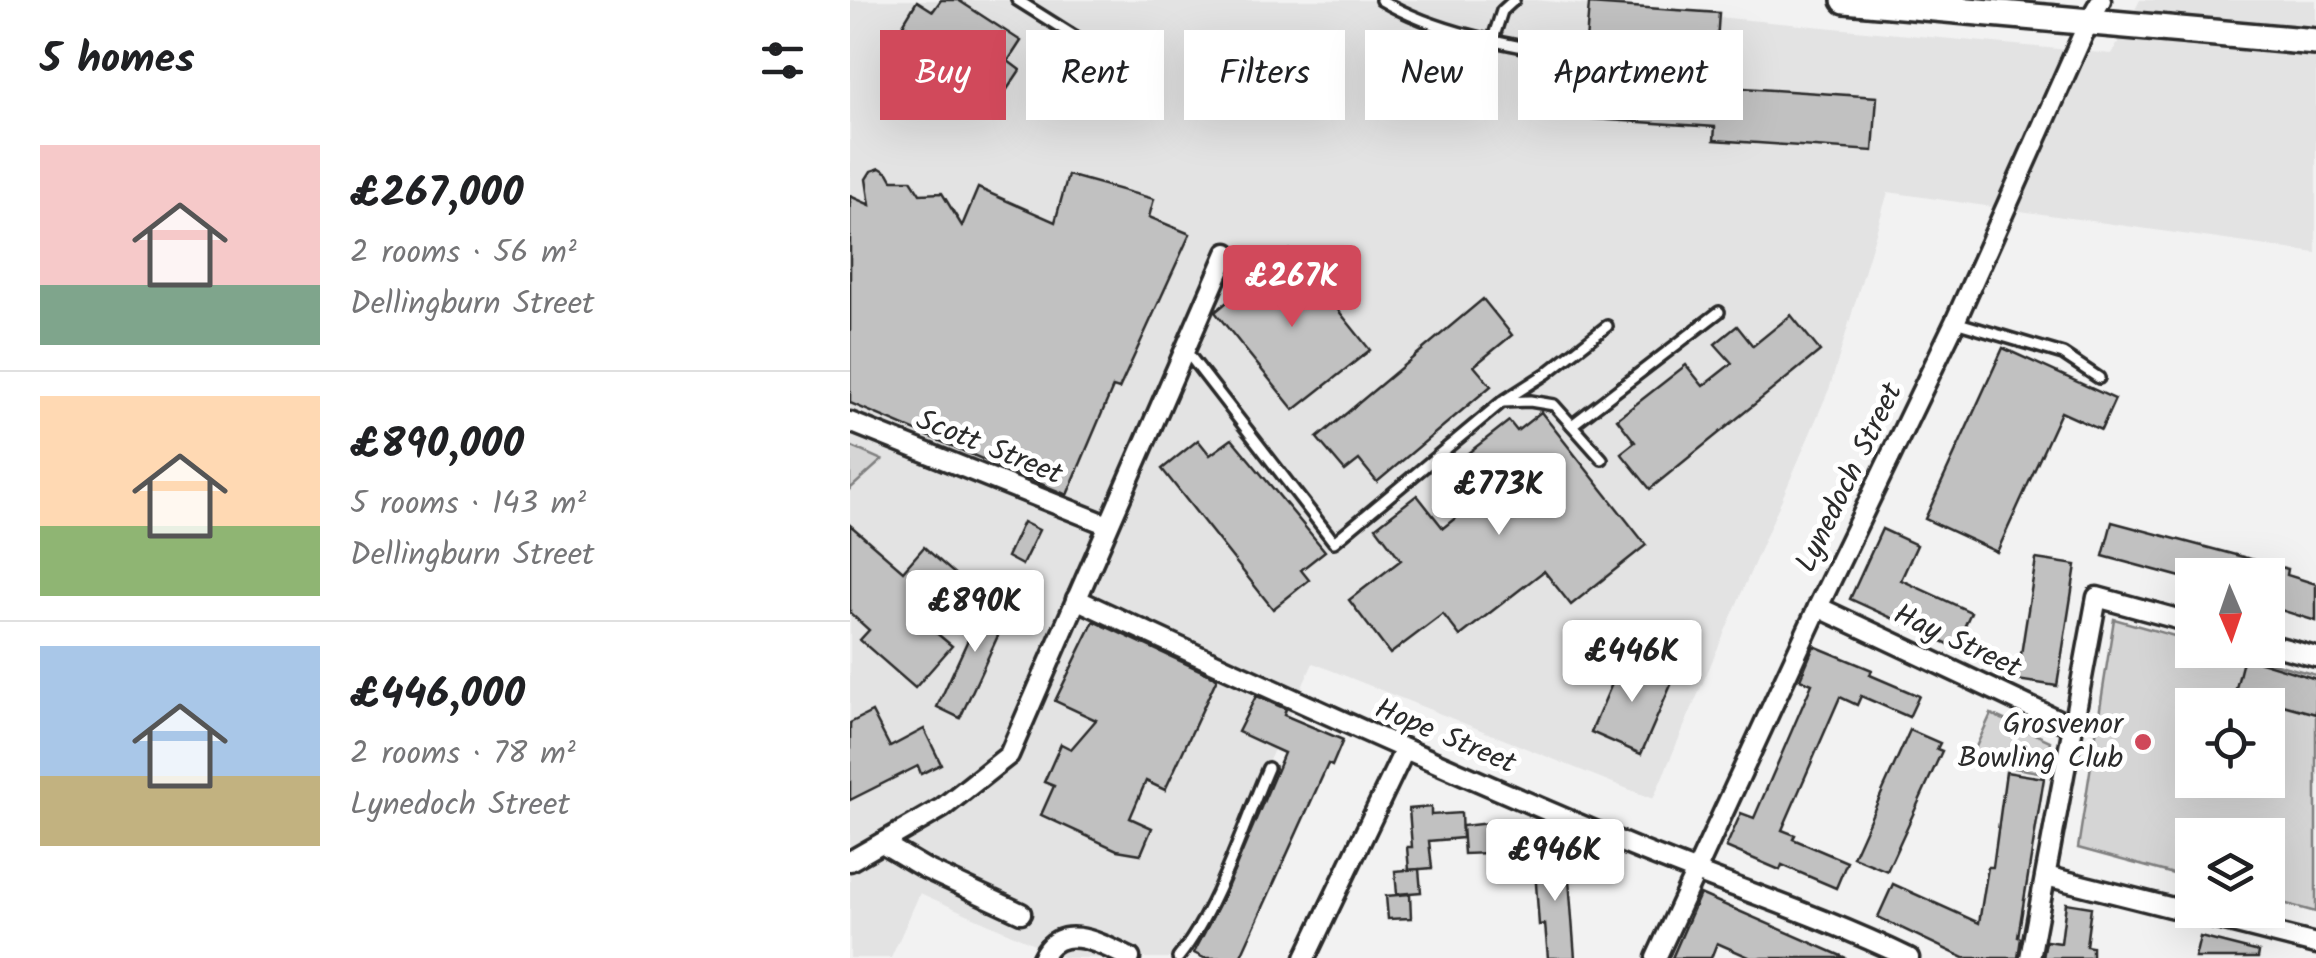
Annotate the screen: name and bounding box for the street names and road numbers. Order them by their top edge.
street label: Lynedoch Street [1783,375,1917,581]
street label: Scott Street [909,397,1070,499]
street label: Hay Street [1885,591,2029,693]
street label: Hope Street [1367,686,1524,788]

